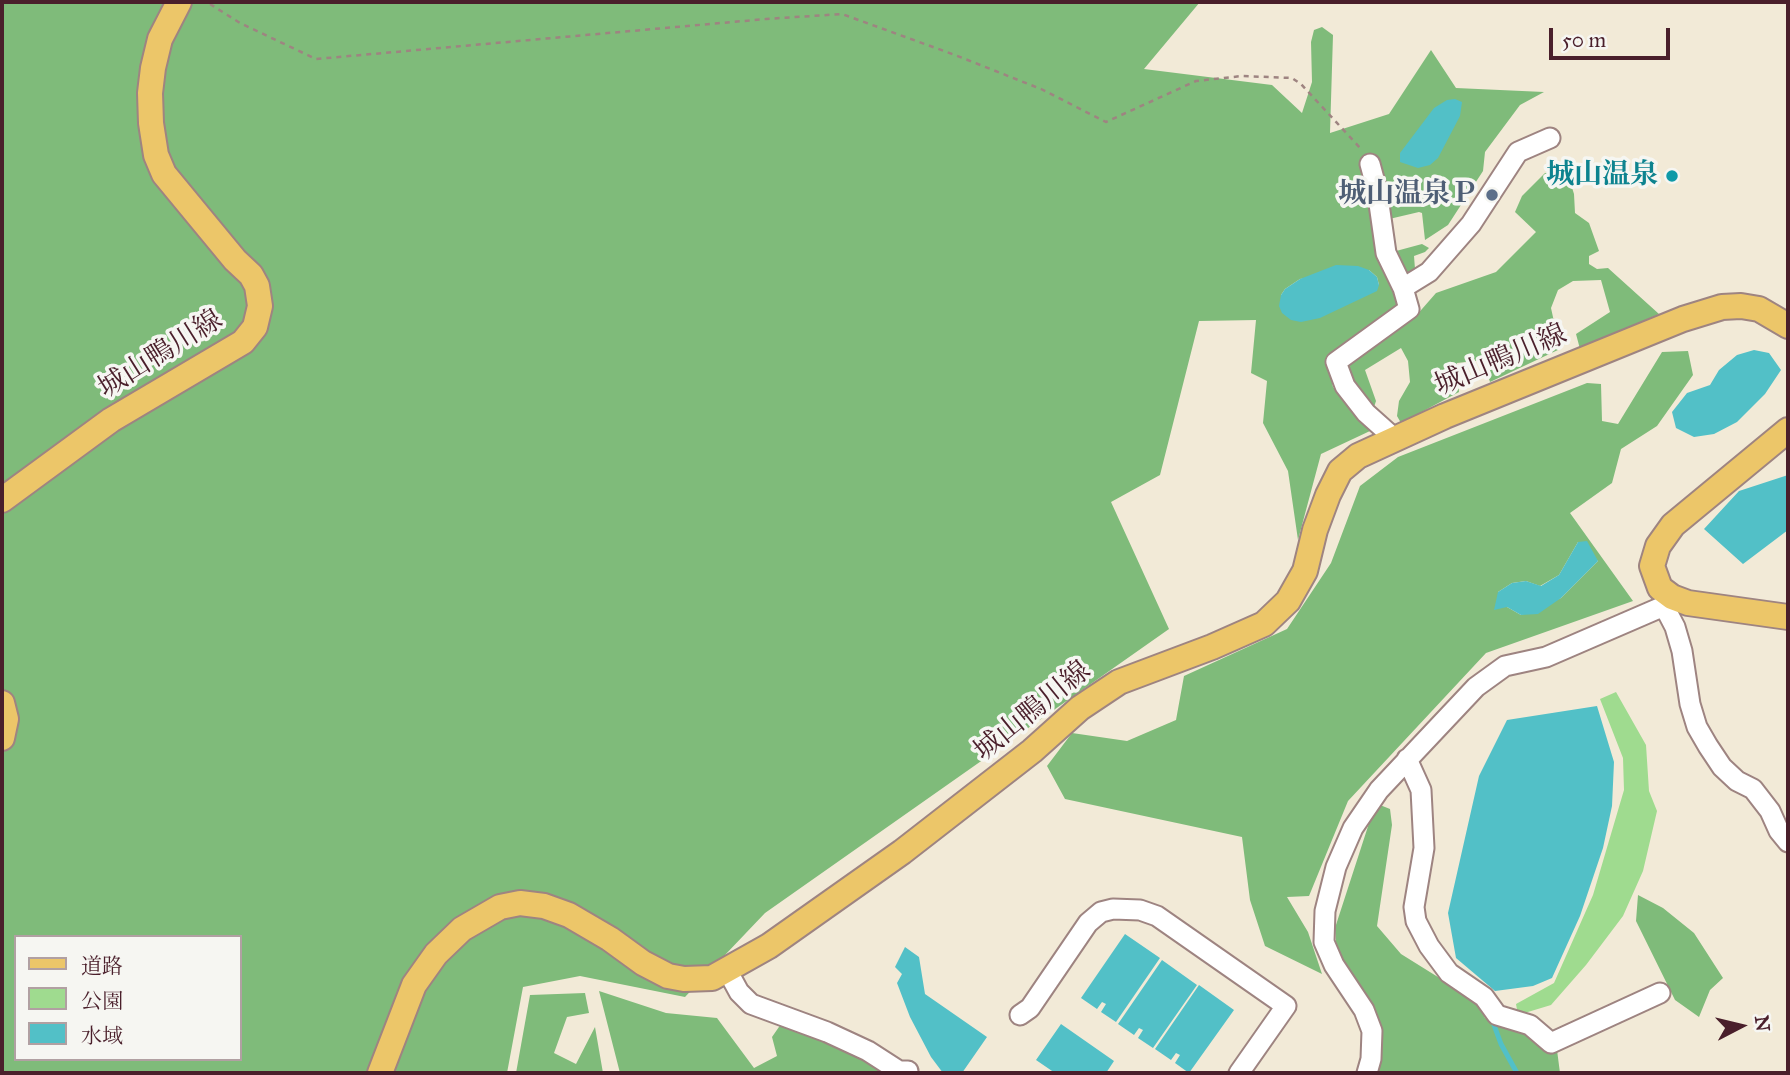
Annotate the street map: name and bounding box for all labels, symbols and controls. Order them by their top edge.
scale bar [1552,14,1673,58]
text: 50 m [1562,27,1606,53]
place label: 城山温泉 [1546,159,1658,193]
marker: 城山温泉 [1664,168,1680,184]
place label: 城山温泉Ｐ [1338,178,1478,212]
marker: 城山温泉Ｐ [1484,187,1500,203]
street label: 城山鴨川線 [93,304,229,406]
street label: 城山鴨川線 [1430,318,1572,404]
street label: 城山鴨川線 [968,655,1098,769]
legend [14,935,242,1061]
text: 道路 [81,953,123,979]
text: 公園 [81,988,123,1014]
north arrow [1706,991,1776,1061]
text: N [1750,1014,1775,1033]
text: 水域 [81,1023,123,1049]

